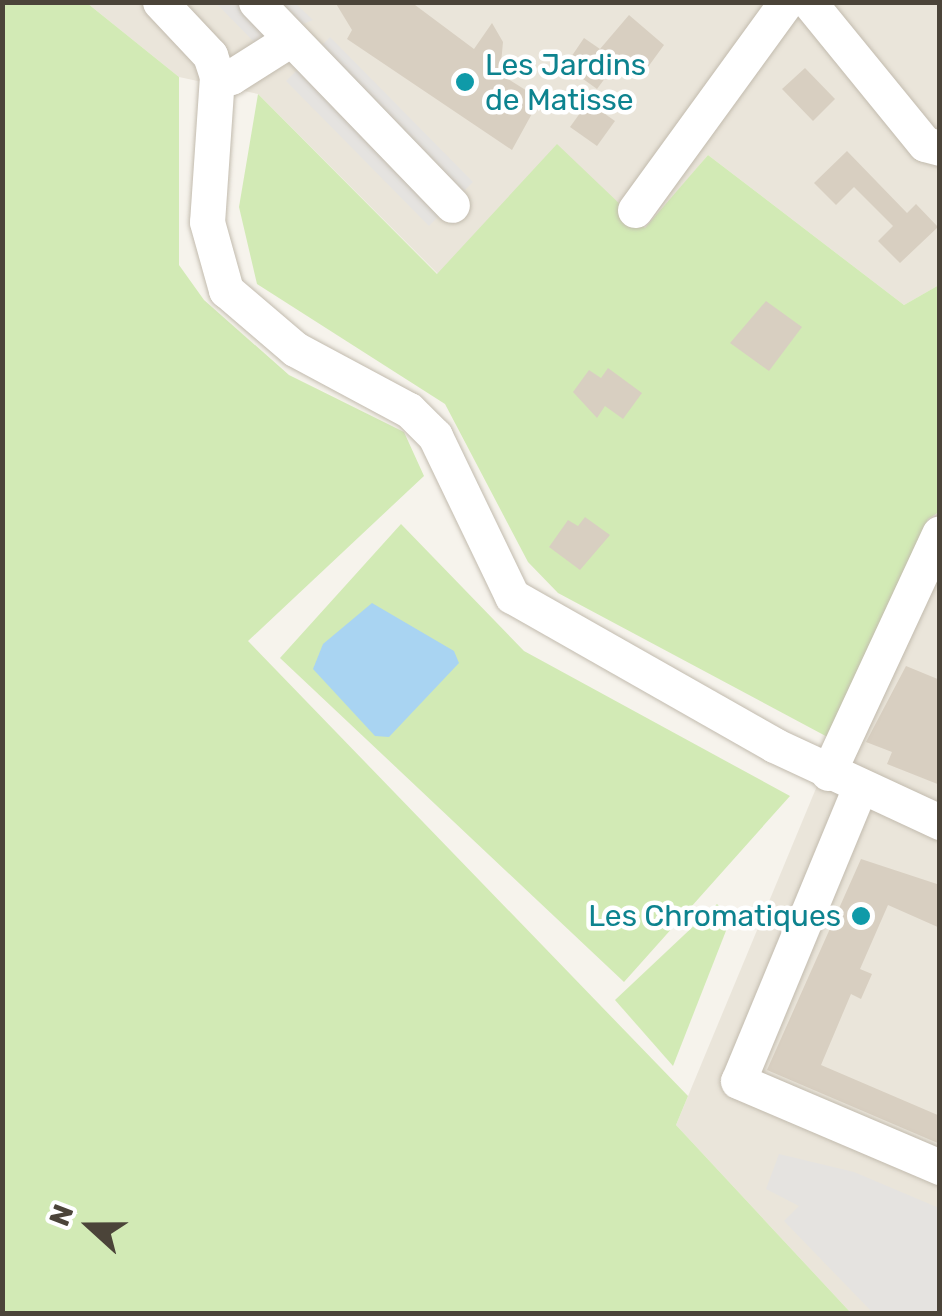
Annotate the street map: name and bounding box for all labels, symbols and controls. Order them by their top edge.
place label: Les Jardins de Matisse [485,47,646,118]
marker: Les Jardins de Matisse [454,71,476,93]
place label: Les Chromatiques [588,898,841,934]
marker: Les Chromatiques [850,905,872,927]
north arrow [40,1176,140,1276]
text: N [43,1200,81,1230]

